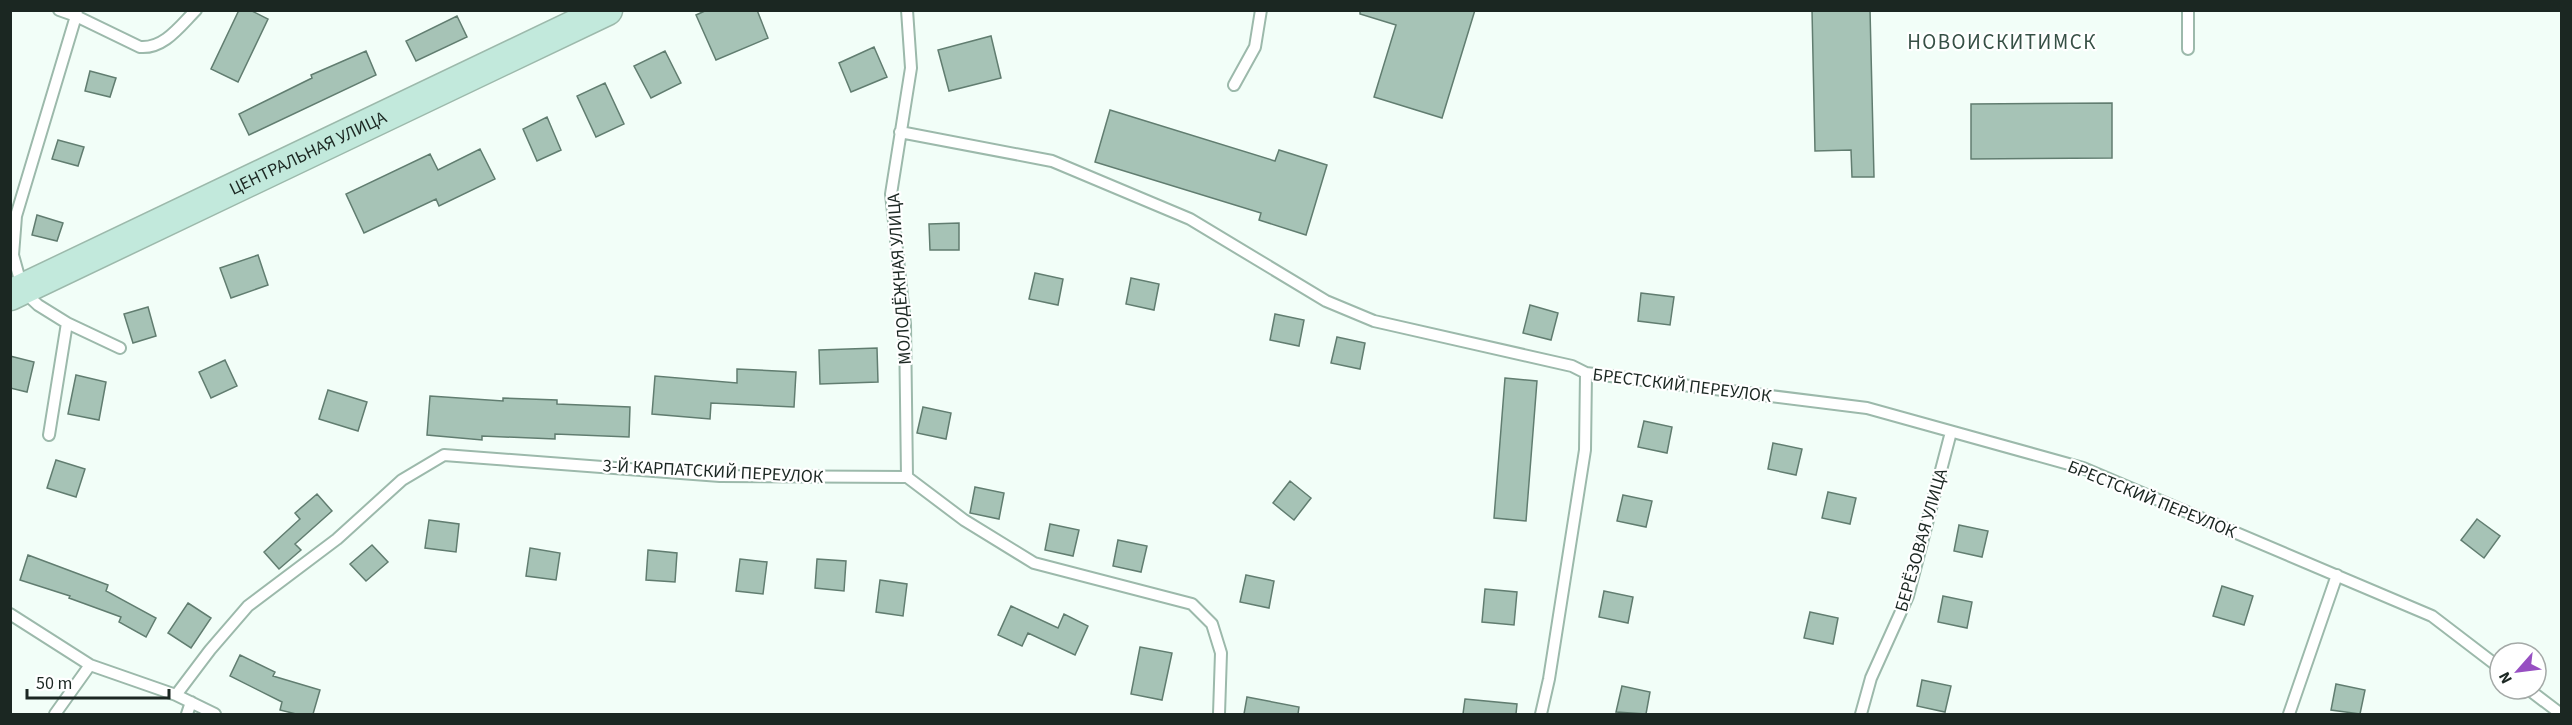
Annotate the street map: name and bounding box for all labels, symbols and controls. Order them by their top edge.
district label: НОВОИСКИТИМСК [1907,27,2097,57]
street label: ЦЕНТРАЛЬНАЯ УЛИЦА [225,105,391,202]
street label: МОЛОДЁЖНАЯ УЛИЦА [881,192,918,365]
street label: БРЕСТСКИЙ ПЕРЕУЛОК [1591,362,1773,409]
street label: 3-Й КАРПАТСКИЙ ПЕРЕУЛОК [602,453,824,490]
street label: БРЕСТСКИЙ ПЕРЕУЛОК [2064,454,2240,545]
street label: БЕРЁЗОВАЯ УЛИЦА [1889,465,1954,615]
north arrow [2488,641,2548,701]
scale bar [27,662,170,700]
text: N [2493,668,2518,687]
text: 50 m [36,671,72,696]

